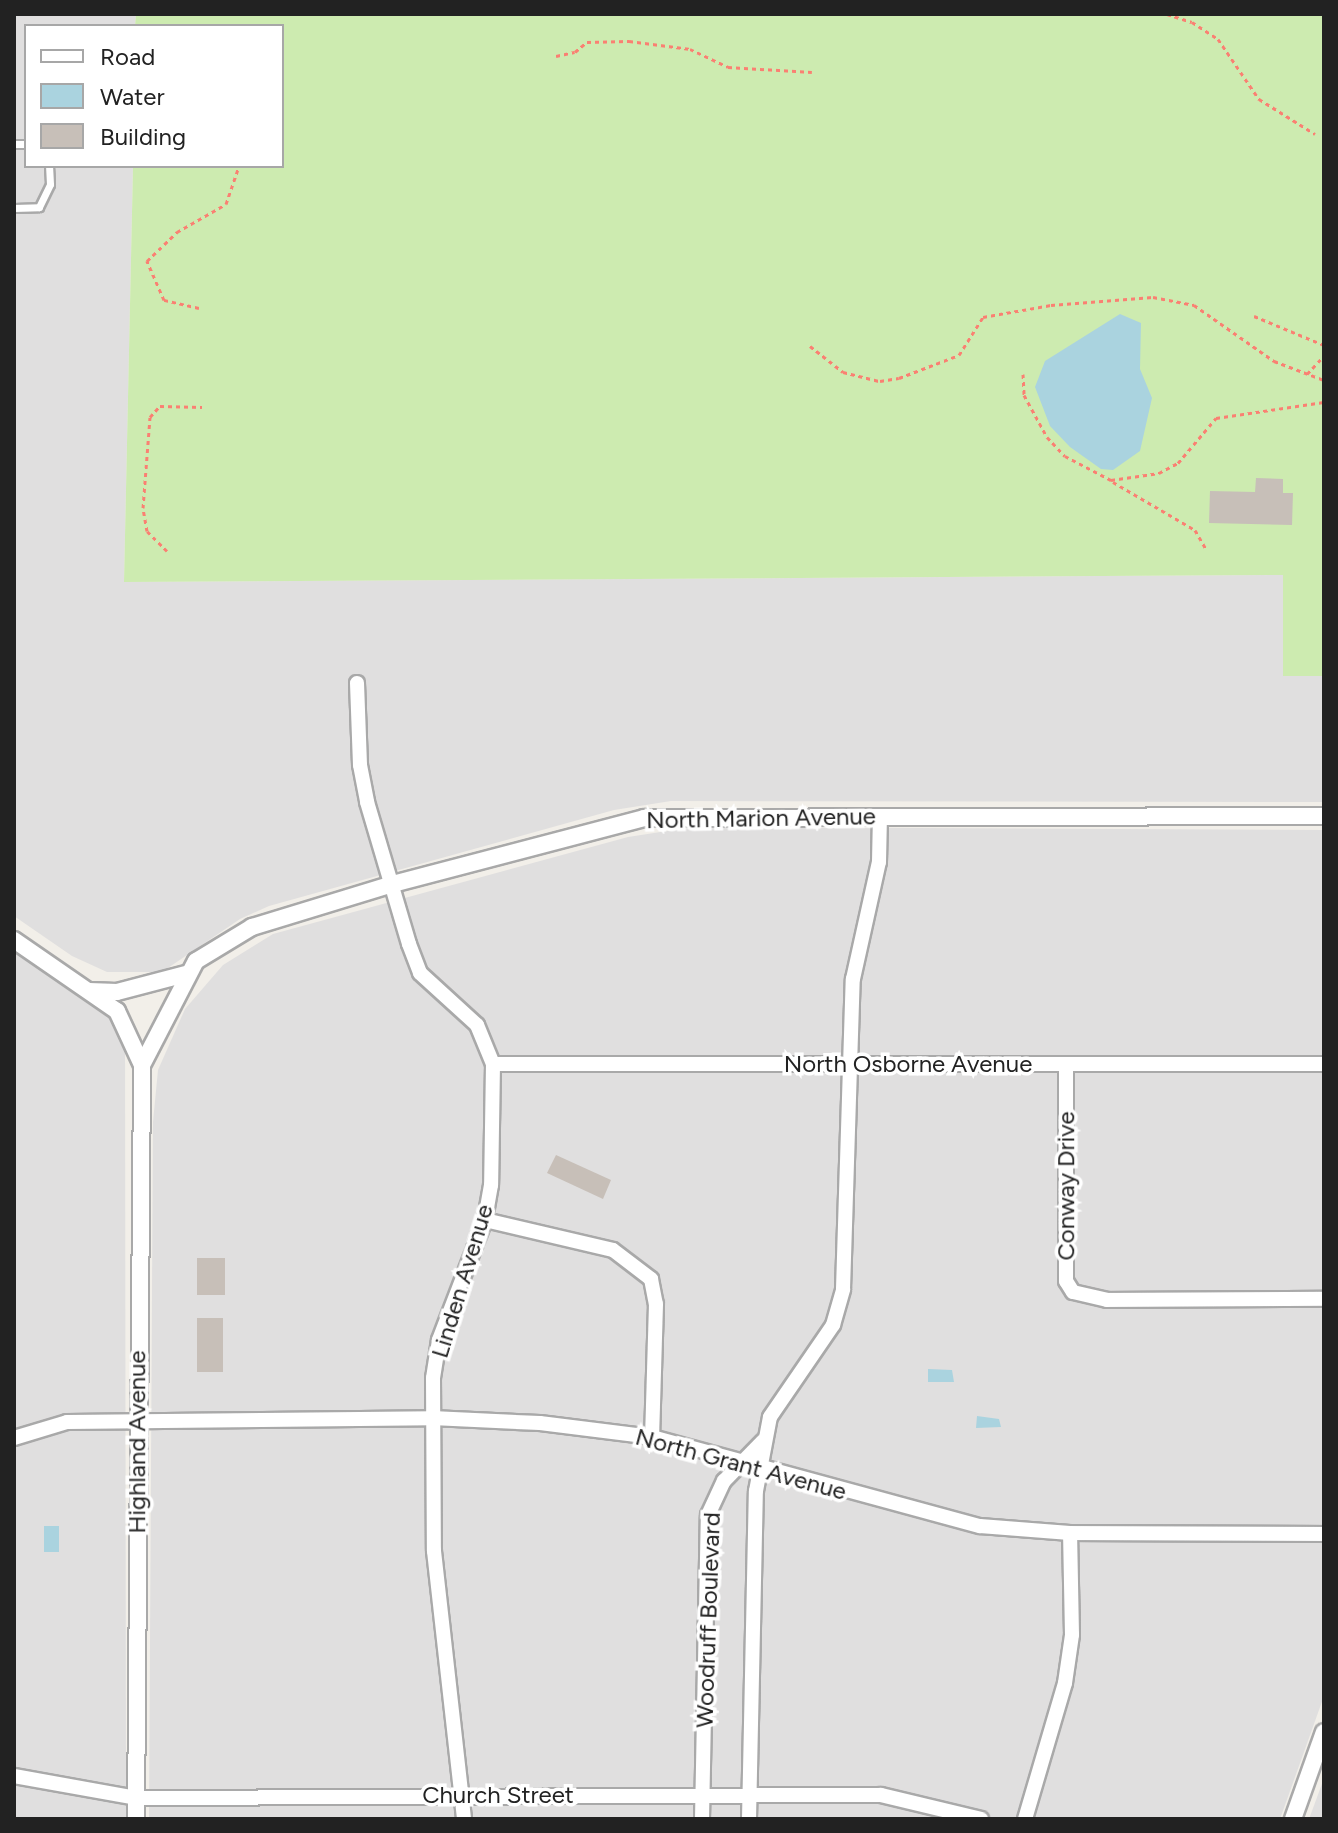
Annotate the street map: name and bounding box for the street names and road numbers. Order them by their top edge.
street label: North Marion Avenue [646,802,876,834]
street label: North Osborne Avenue [784,1050,1032,1078]
street label: Conway Drive [1052,1111,1080,1261]
street label: Linden Avenue [425,1201,499,1361]
street label: Highland Avenue [123,1350,151,1534]
street label: North Grant Avenue [632,1422,850,1506]
street label: Woodruff Boulevard [690,1512,726,1728]
street label: Church Street [422,1781,574,1809]

